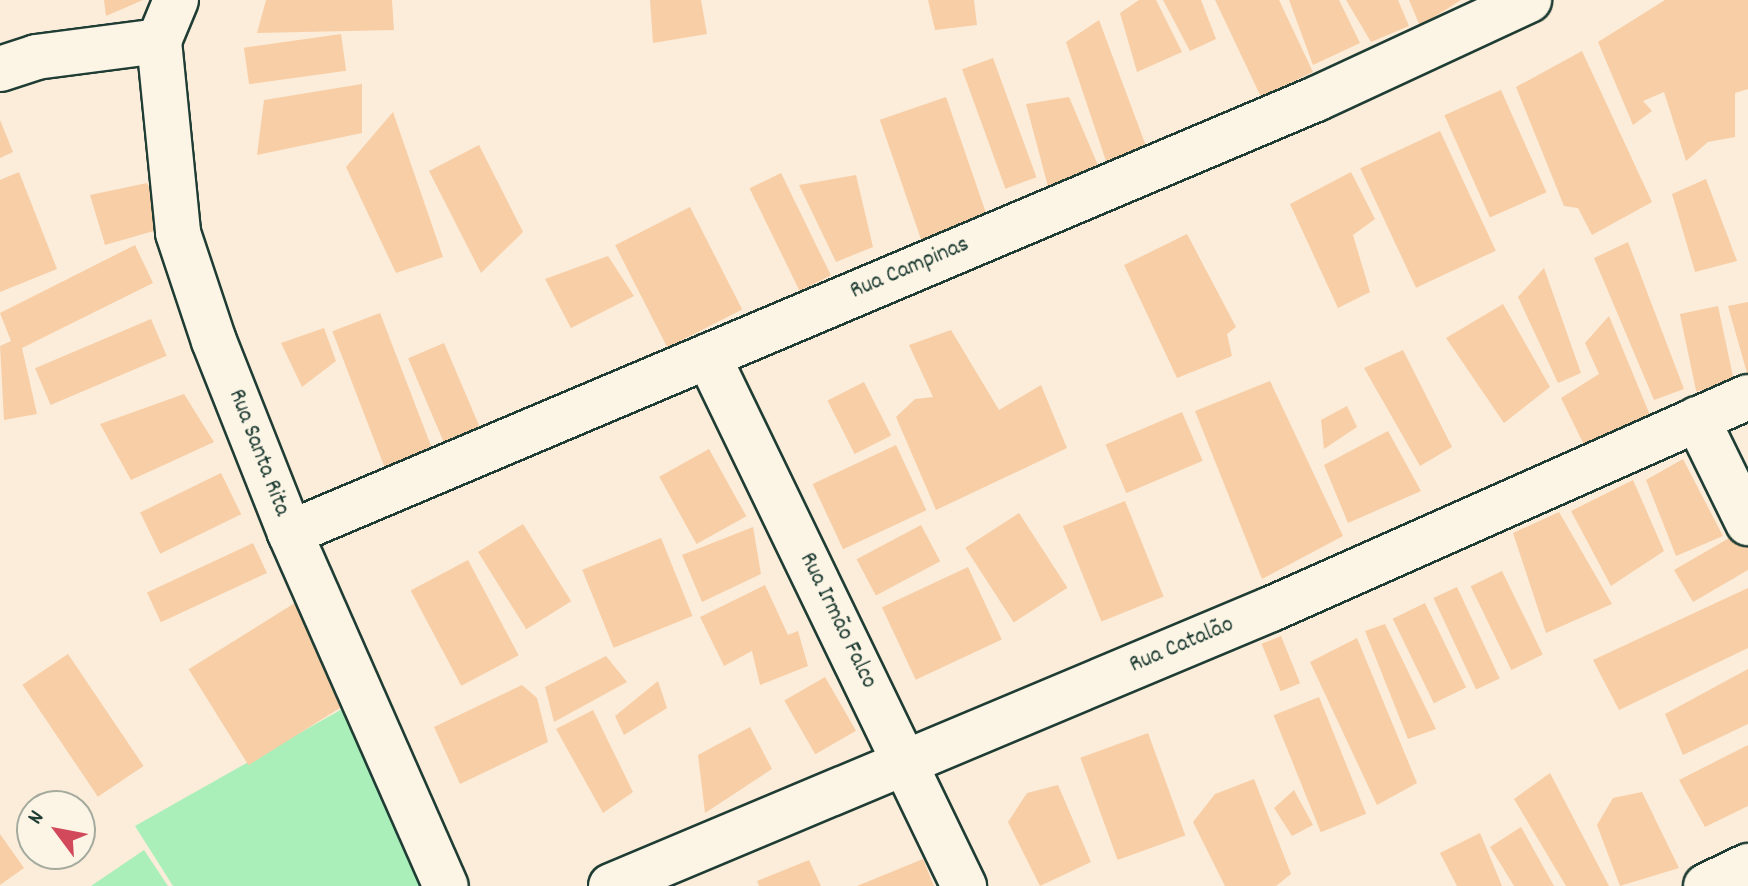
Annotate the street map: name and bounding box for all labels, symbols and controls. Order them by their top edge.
street label: Rua Campinas [846,231,974,307]
street label: Rua Santa Rita [221,386,295,520]
street label: Rua Irmão Falco [792,548,882,694]
street label: Rua Catalão [1126,611,1238,681]
north arrow [16,790,96,870]
text: N [21,805,53,831]

